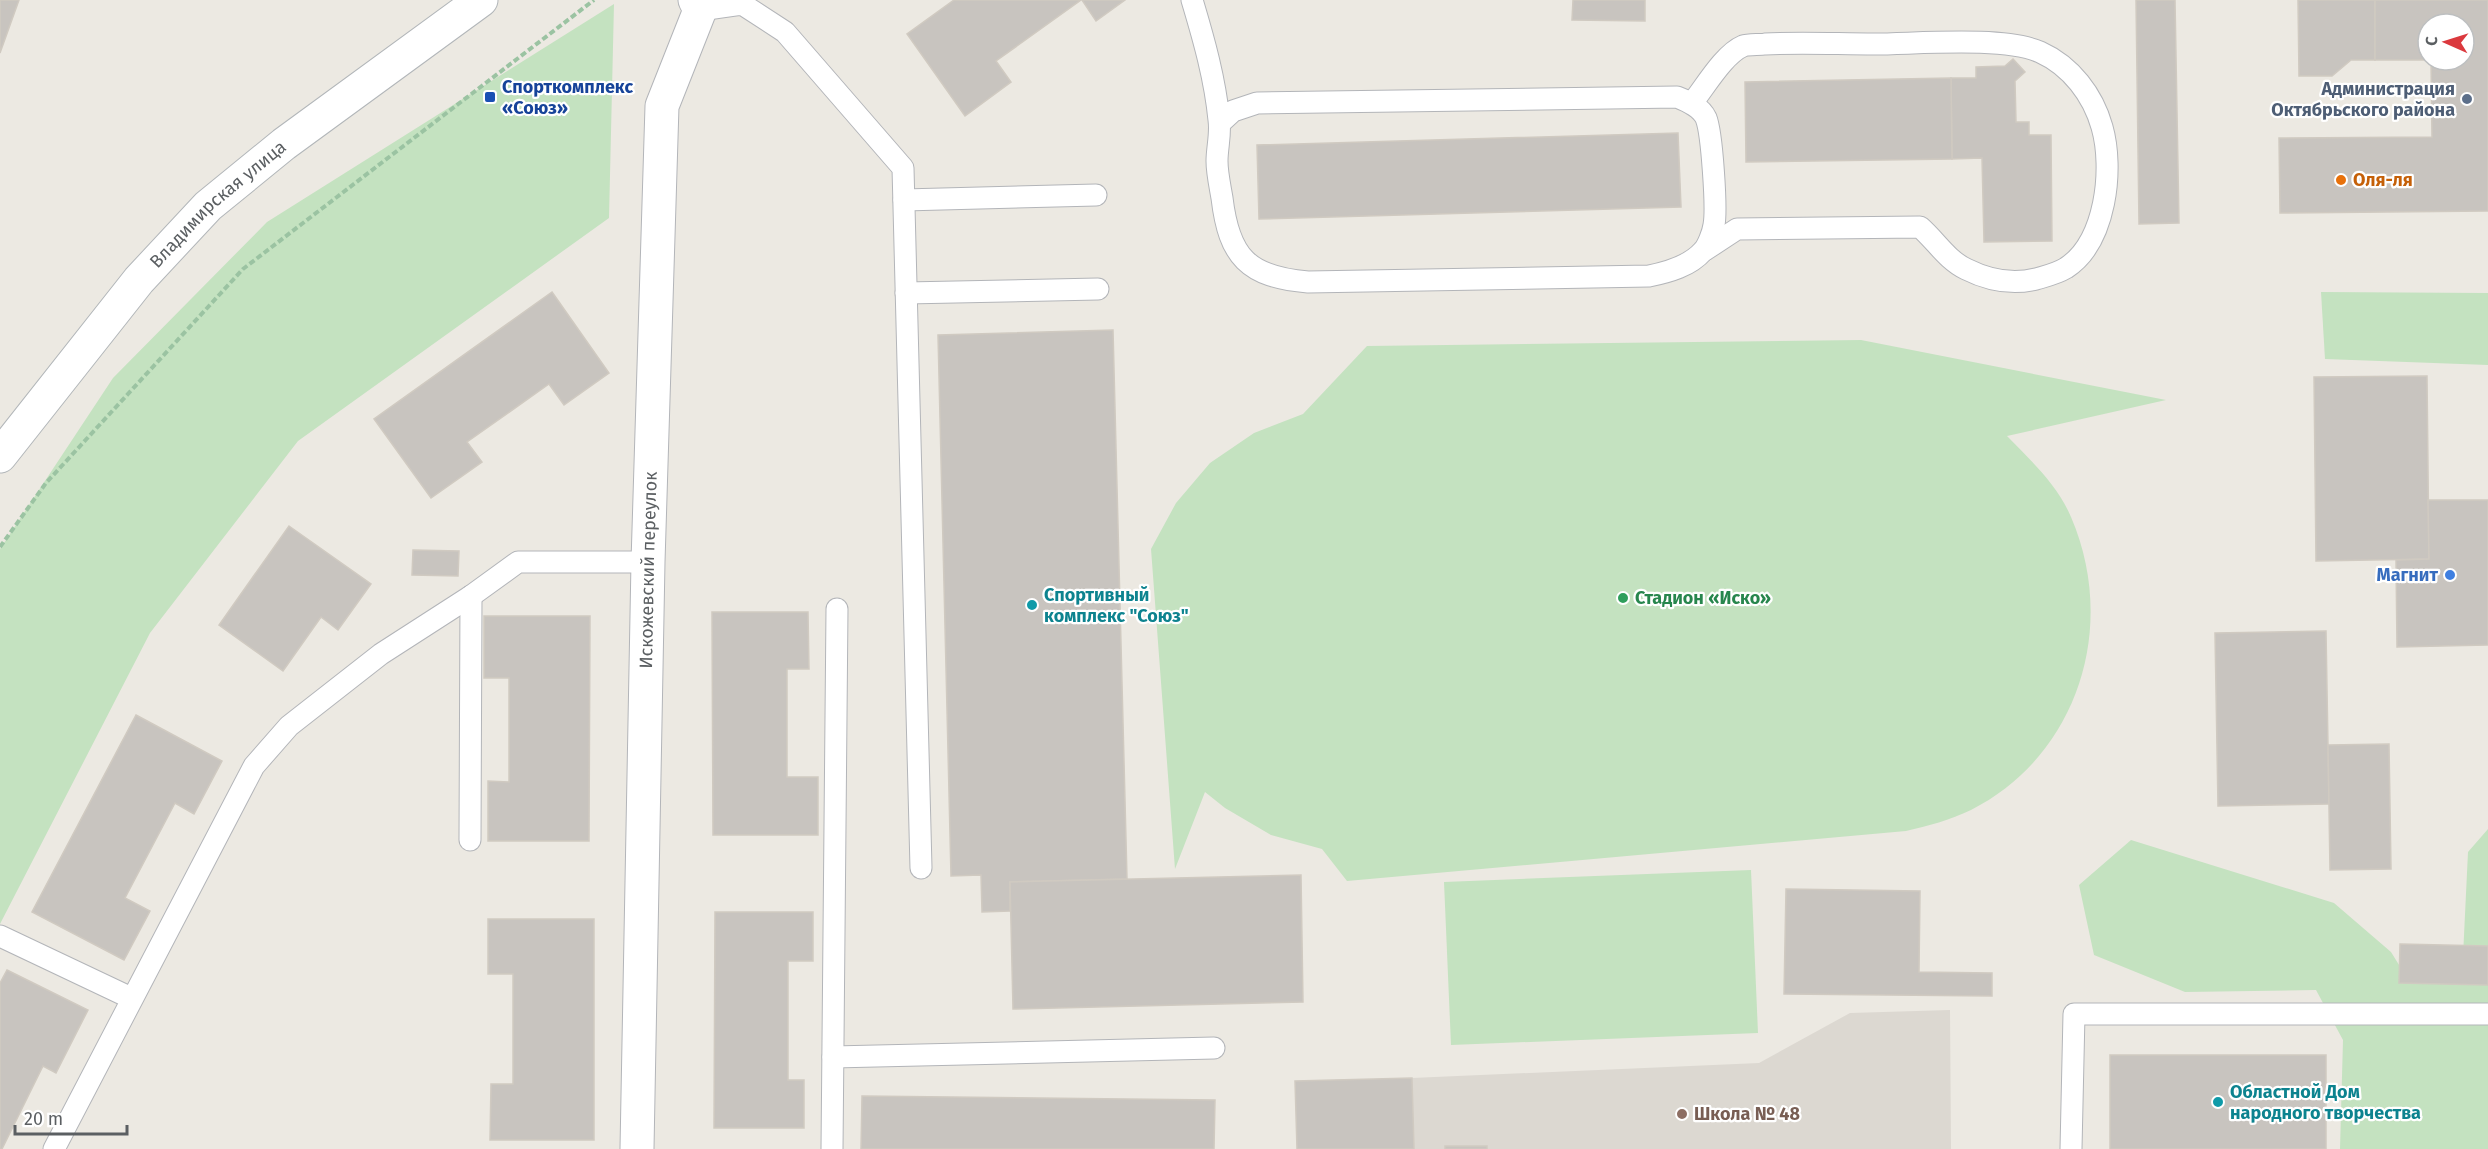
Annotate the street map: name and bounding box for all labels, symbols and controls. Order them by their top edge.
north arrow [2416,12,2476,72]
text: С [2422,35,2441,46]
place label: Спорткомплекс «Союз» [502,76,633,119]
place label: Администрация Октябрьского района [2271,78,2455,121]
marker: Спорткомплекс «Союз» [483,90,497,104]
marker: Администрация Октябрьского района [2460,92,2474,106]
street label: Владимирская улица [145,136,291,272]
place label: Оля-ля [2353,169,2413,191]
marker: Оля-ля [2334,173,2348,187]
street label: Искожевский переулок [635,471,662,669]
place label: Магнит [2377,564,2438,586]
marker: Магнит [2443,568,2457,582]
place label: Спортивный комплекс "Союз" [1044,584,1189,627]
place label: Стадион «Иско» [1635,587,1771,609]
marker: Стадион «Иско» [1616,591,1630,605]
marker: Спортивный комплекс "Союз" [1025,598,1039,612]
place label: Областной Дом народного творчества [2230,1081,2421,1124]
marker: Областной Дом народного творчества [2211,1095,2225,1109]
scale bar [15,1098,128,1136]
place label: Школа № 48 [1694,1103,1800,1125]
marker: Школа № 48 [1675,1107,1689,1121]
text: 20 m [24,1108,63,1130]

